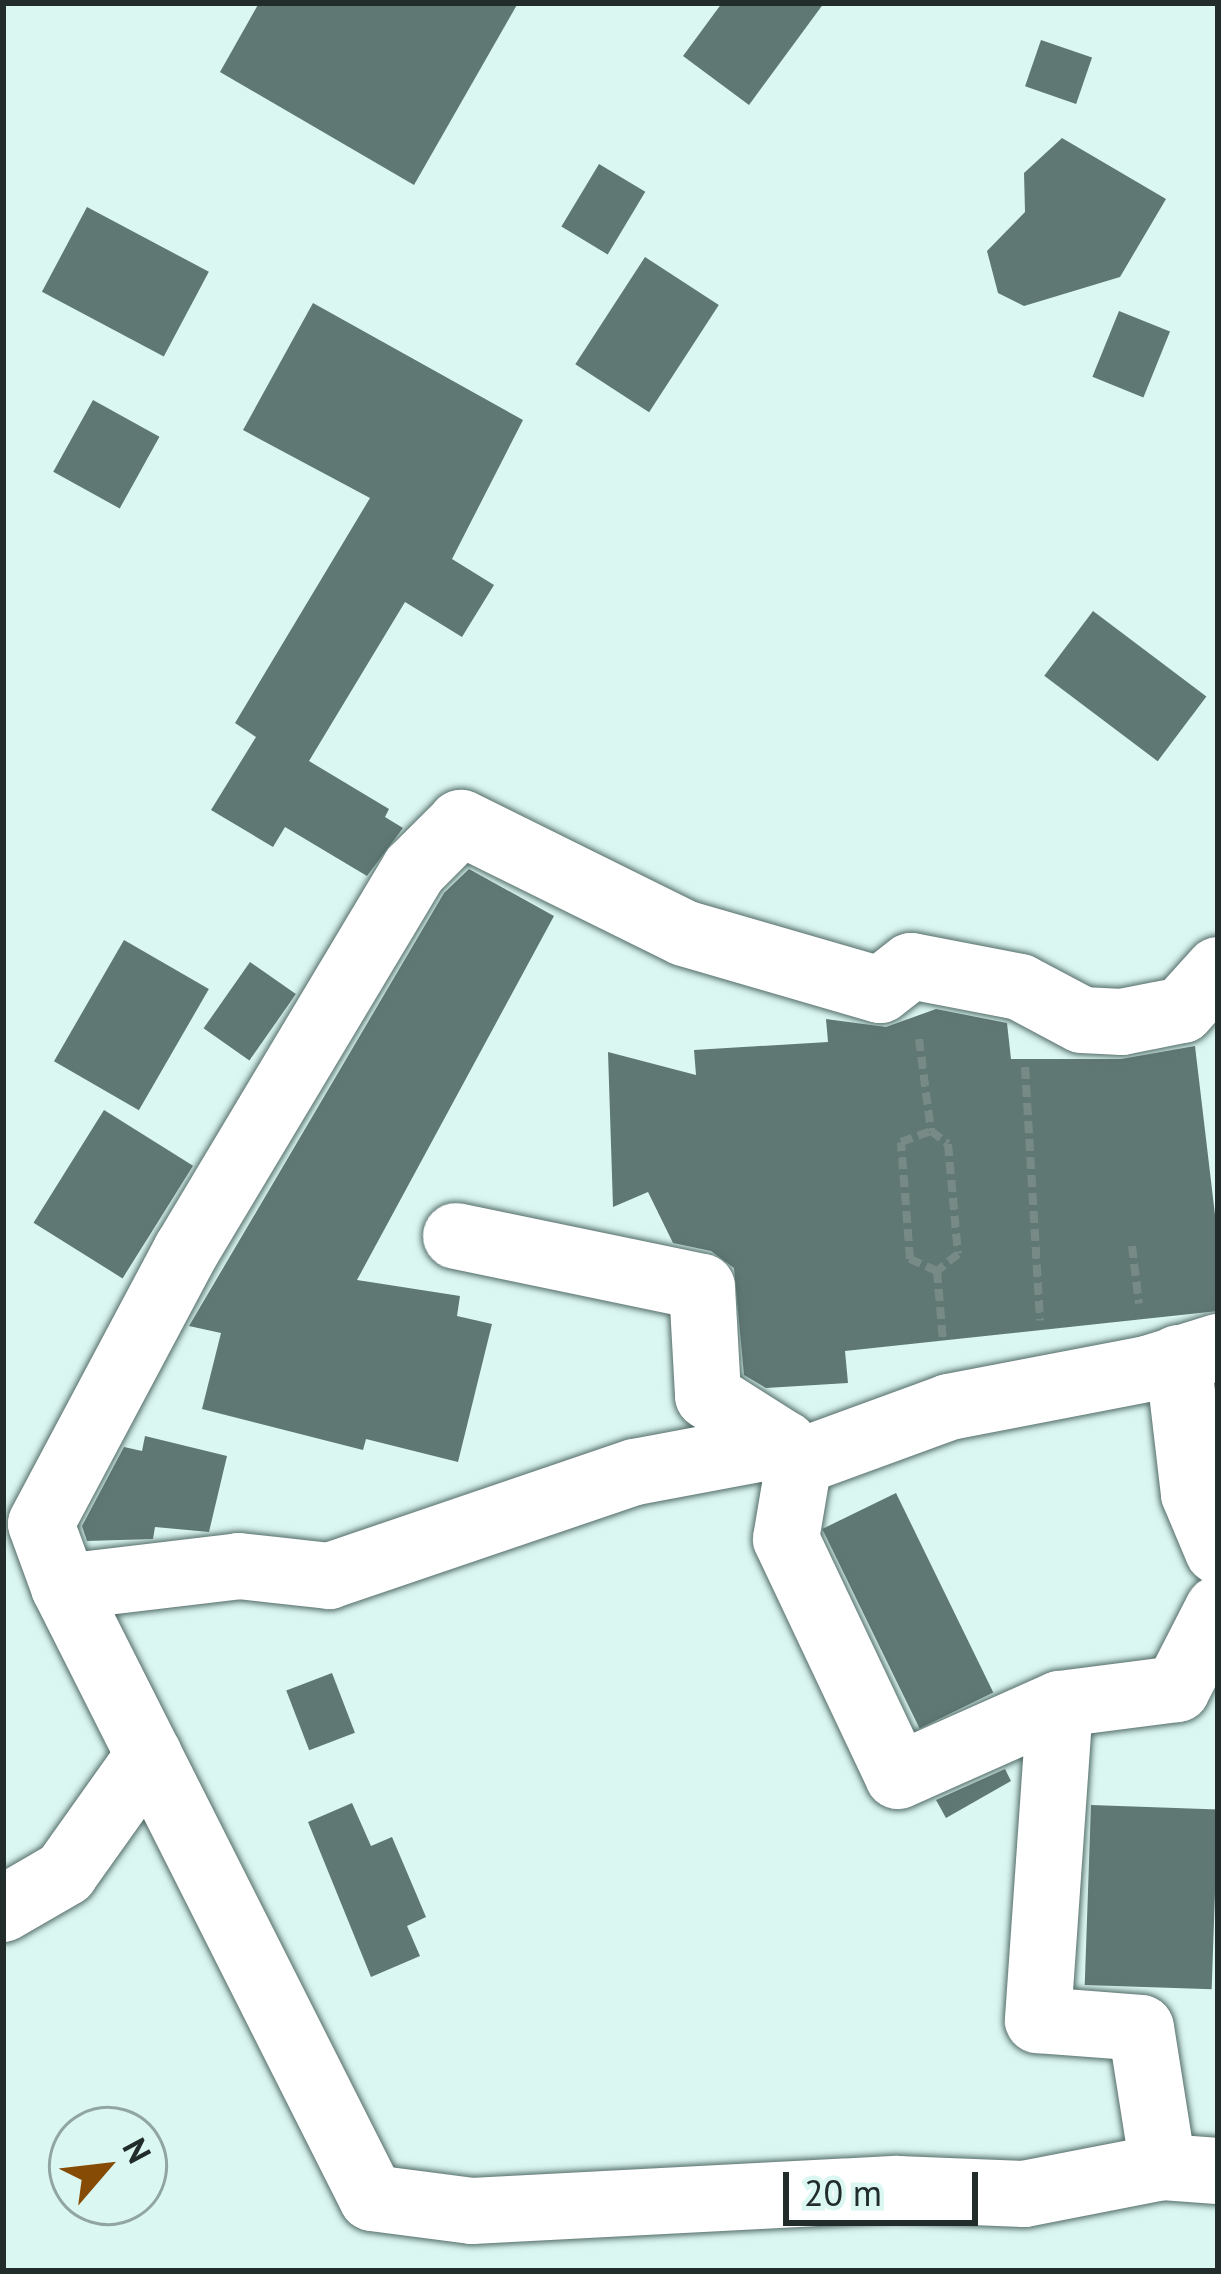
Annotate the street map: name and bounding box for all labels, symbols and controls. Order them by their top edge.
north arrow [48,2106,168,2226]
text: N [114,2131,162,2170]
scale bar [789,2148,984,2222]
text: 20 m [804,2169,882,2216]

